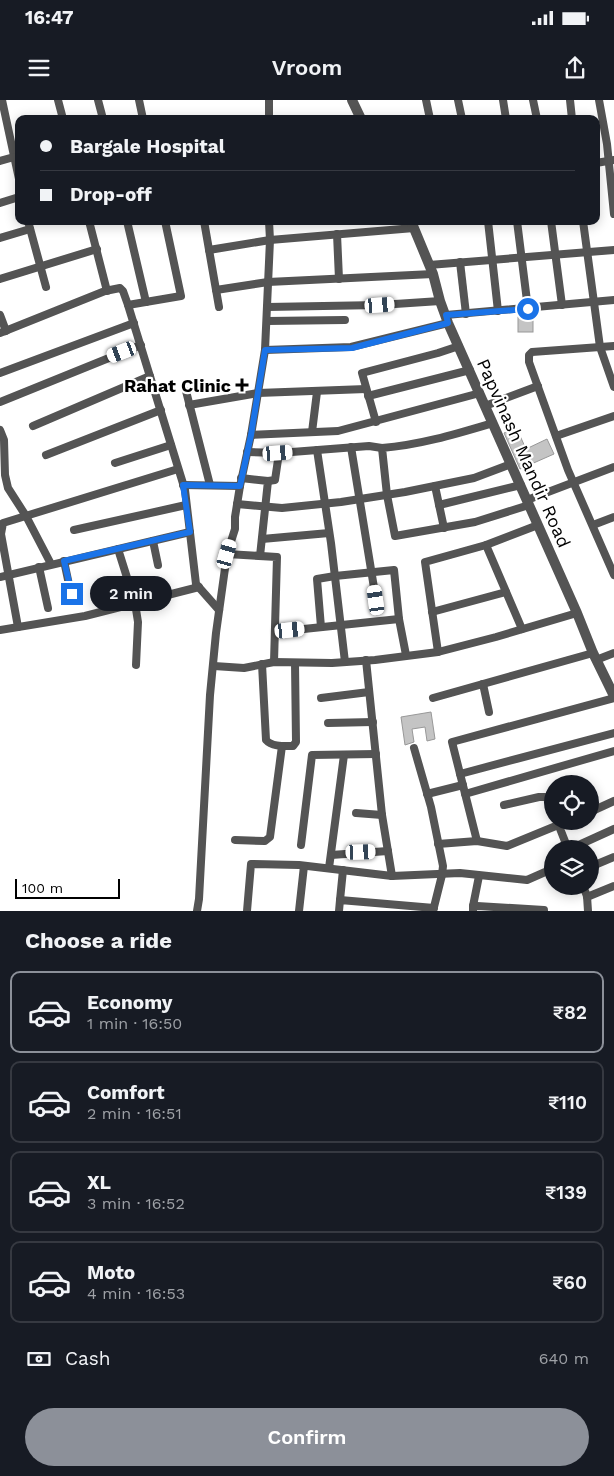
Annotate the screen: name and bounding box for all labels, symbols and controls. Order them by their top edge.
text: 16:47 [25,6,74,29]
icon: menu [25,54,53,82]
icon: share [561,54,589,82]
text: Vroom [272,55,342,80]
text: Bargale Hospital [70,135,225,158]
text: Drop-off [70,183,152,206]
car [364,296,395,314]
route start [517,298,539,320]
car [105,340,138,364]
street label: Papvinash Mandir Road [473,355,575,551]
place label: Rahat Clinic [124,375,231,396]
marker: Rahat Clinic [235,378,249,392]
car [262,444,293,462]
car [215,538,238,570]
callout: 2 min [90,576,172,612]
route end [61,583,83,605]
text: 2 min [109,584,153,603]
car [366,584,385,616]
car [274,621,305,639]
map controls [544,775,599,895]
button: locate [544,775,599,830]
button: layers [544,840,599,895]
car [345,844,376,860]
scale bar [15,876,120,899]
text: 100 m [22,880,63,896]
text: Choose a ride [25,928,172,953]
icon: car [27,990,72,1035]
text: Economy [87,991,172,1014]
text: ₹82 [553,1001,587,1024]
text: 1 min · 16:50 [87,1014,182,1033]
icon: car [27,1080,72,1125]
text: Comfort [87,1081,165,1104]
text: ₹110 [548,1091,587,1114]
text: 2 min · 16:51 [87,1104,182,1123]
icon: car [27,1170,72,1215]
text: XL [87,1171,111,1194]
text: ₹139 [545,1181,587,1204]
text: 3 min · 16:52 [87,1194,185,1213]
icon: car [27,1260,72,1305]
text: Moto [87,1261,135,1284]
text: ₹60 [552,1271,587,1294]
text: 4 min · 16:53 [87,1284,185,1303]
icon: cash [25,1345,53,1373]
text: Cash [65,1347,111,1370]
text: 640 m [539,1349,589,1368]
button: Confirm [25,1408,589,1466]

